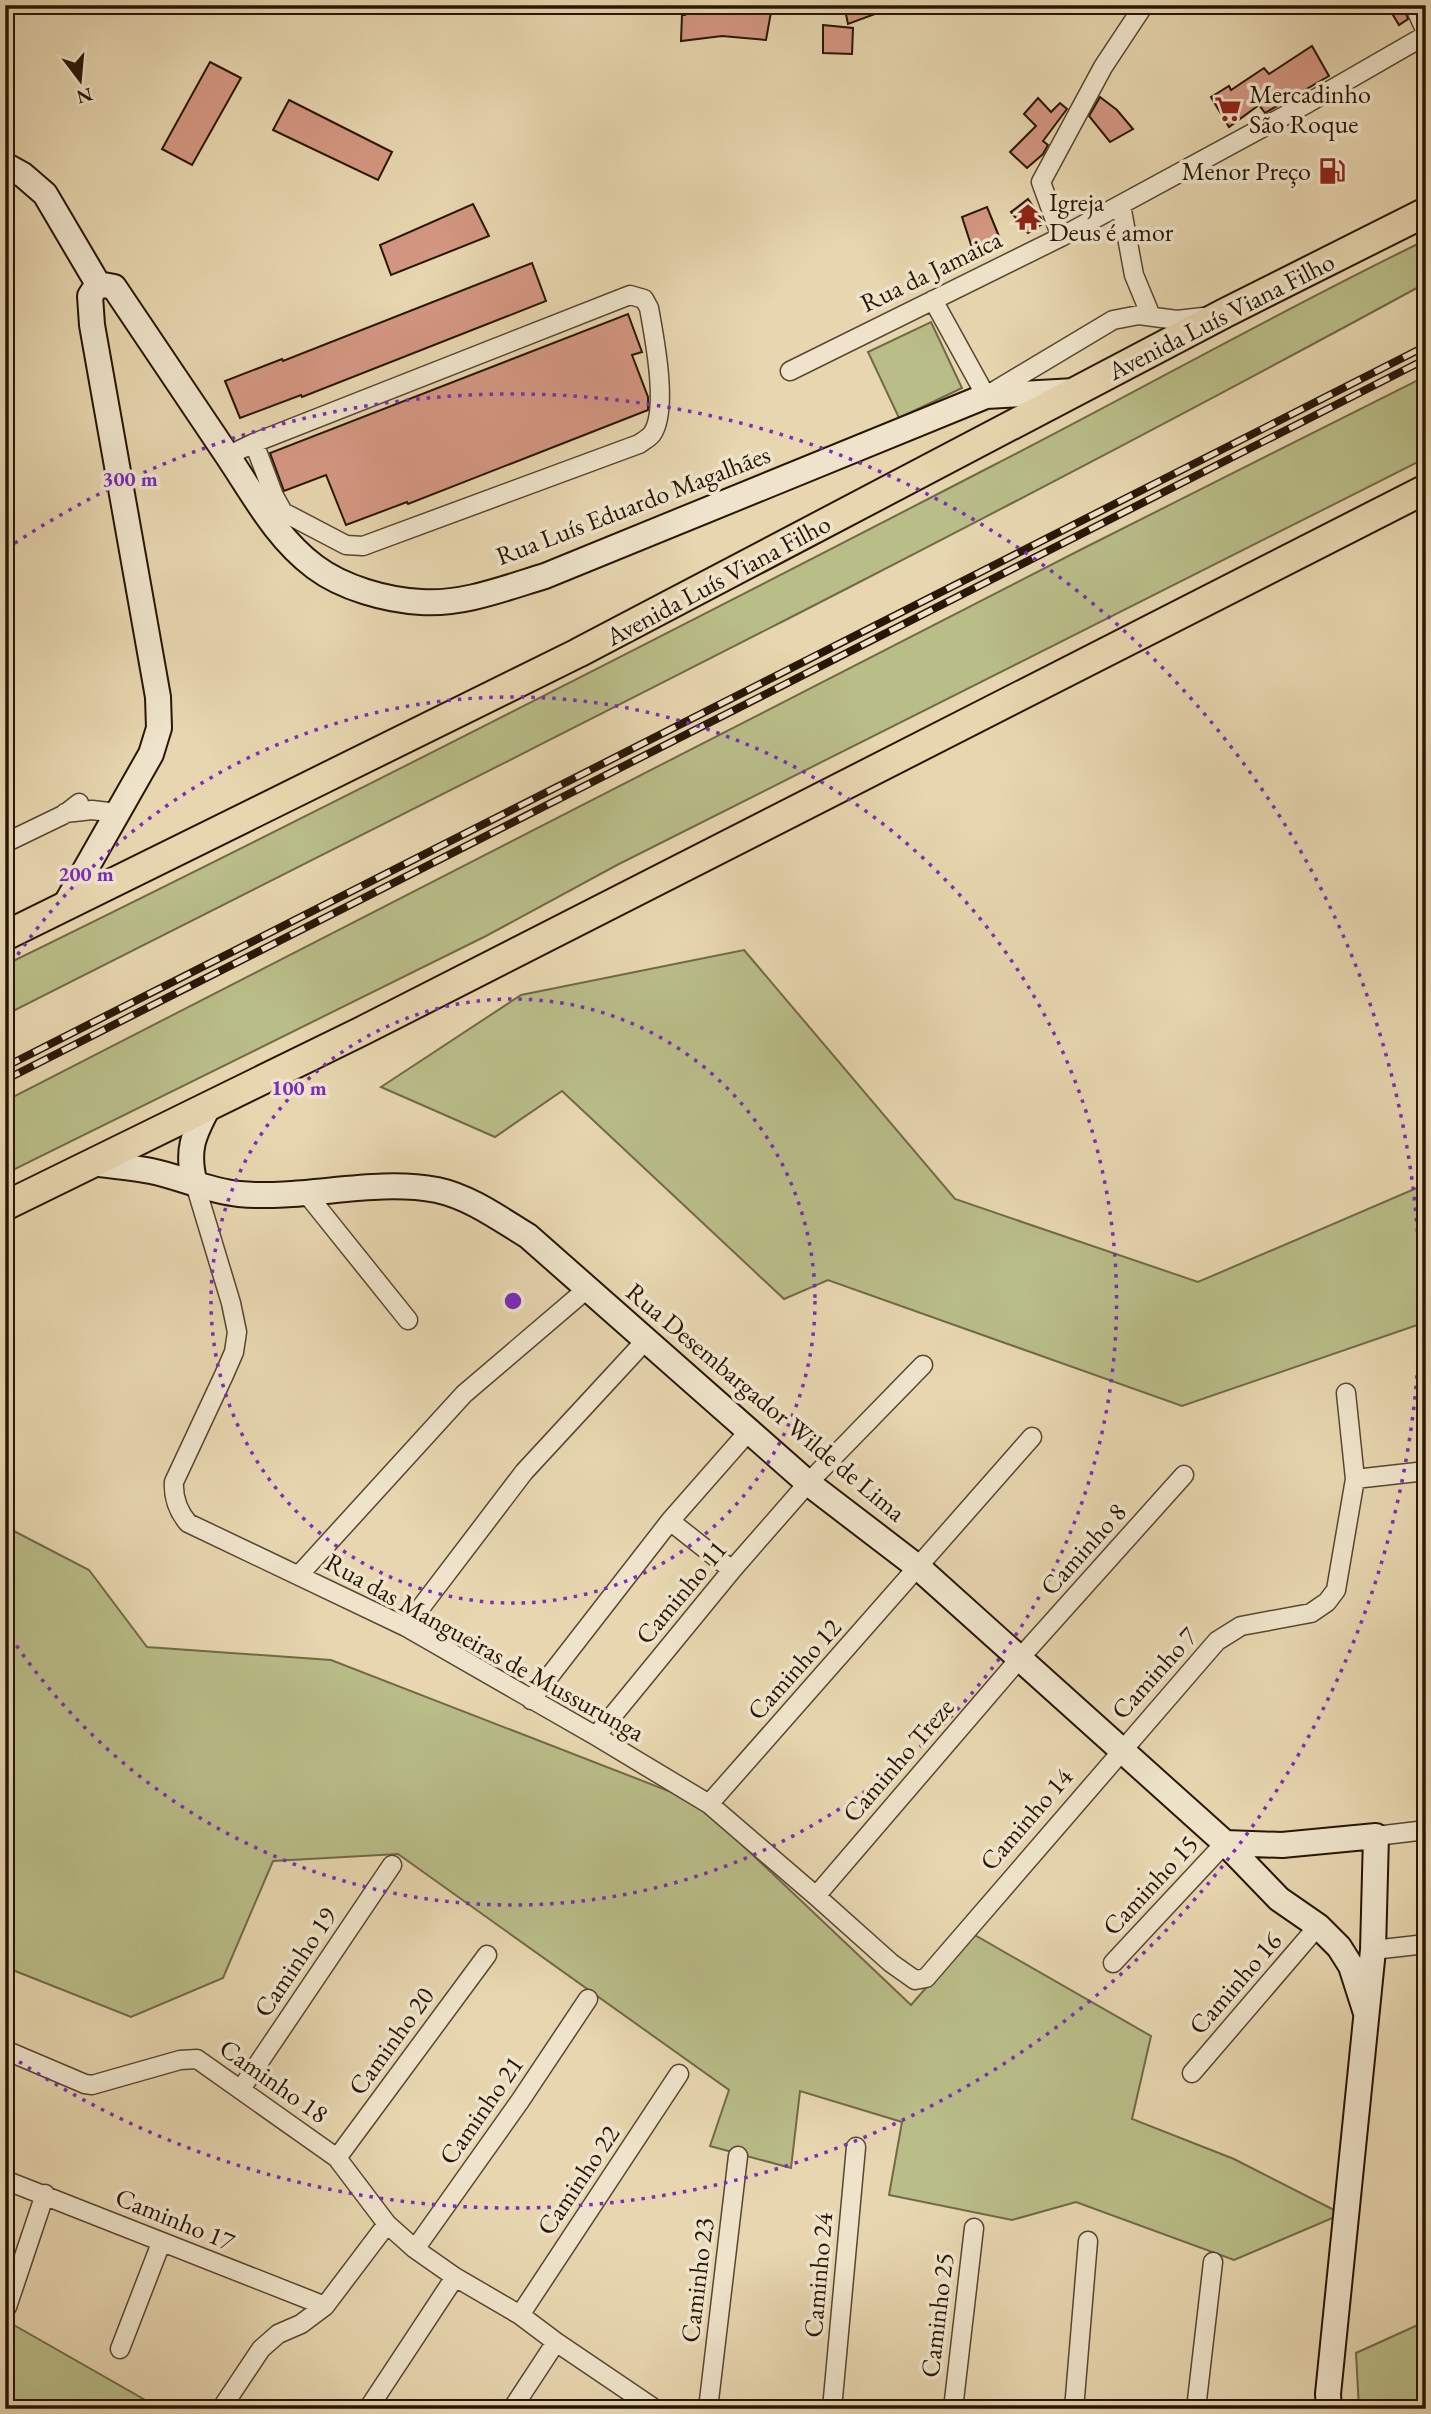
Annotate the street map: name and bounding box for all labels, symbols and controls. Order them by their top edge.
north arrow [46,46,116,116]
place label: Mercadinho São Roque [1249,77,1371,141]
text: N [73,82,95,110]
supermarket icon: Mercadinho São Roque [1213,94,1243,124]
place label: Menor Preço [1182,154,1311,188]
fuel station icon: Menor Preço [1317,156,1347,186]
place label: Igreja Deus é amor [1049,185,1174,249]
temple icon: Igreja Deus é amor [1013,202,1043,232]
street label: Rua da Jamaica [855,222,1008,320]
street label: Avenida Luís Viana Filho [1101,244,1340,388]
street label: Rua Luís Eduardo Magalhães [491,437,775,573]
text: 300 m [102,465,158,492]
street label: Avenida Luís Viana Filho [599,506,836,654]
text: 200 m [58,860,114,887]
text: 100 m [271,1074,327,1101]
street label: Rua Desembargador Wilde de Lima [619,1275,913,1529]
centre of rings [501,1289,525,1313]
street label: Caminho 8 [1033,1496,1133,1602]
street label: Caminho 11 [628,1533,734,1651]
street label: Rua das Mangueiras de Mussurunga [319,1545,651,1749]
street label: Caminho 12 [739,1611,849,1727]
street label: Caminho 7 [1104,1619,1205,1726]
street label: Caminho Treze [835,1691,961,1829]
street label: Caminho 14 [972,1760,1080,1878]
street label: Caminho 15 [1095,1827,1205,1943]
street label: Caminho 19 [246,1900,344,2024]
street label: Caminho 16 [1181,1924,1289,2042]
street label: Caminho 20 [340,1980,442,2102]
street label: Caminho 18 [213,2031,335,2131]
street label: Caminho 21 [431,2049,531,2171]
street label: Caminho 22 [529,2118,627,2242]
street label: Caminho 17 [110,2180,240,2258]
street label: Caminho 24 [796,2210,840,2339]
street label: Caminho 23 [672,2216,722,2344]
street label: Caminho 25 [912,2251,962,2379]

